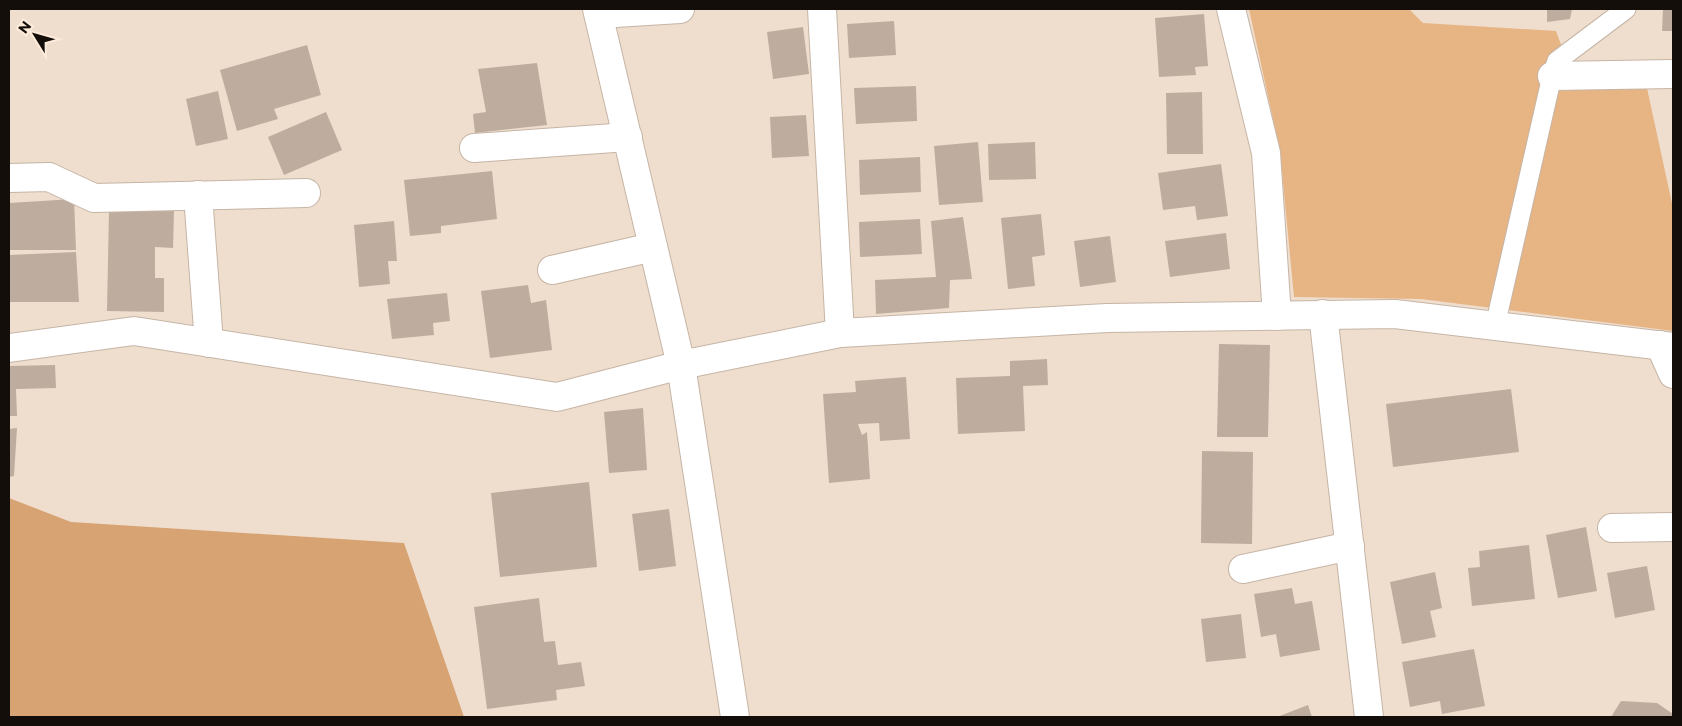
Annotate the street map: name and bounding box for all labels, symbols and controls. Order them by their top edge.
north arrow [10,10,60,60]
text: N [14,17,35,37]

